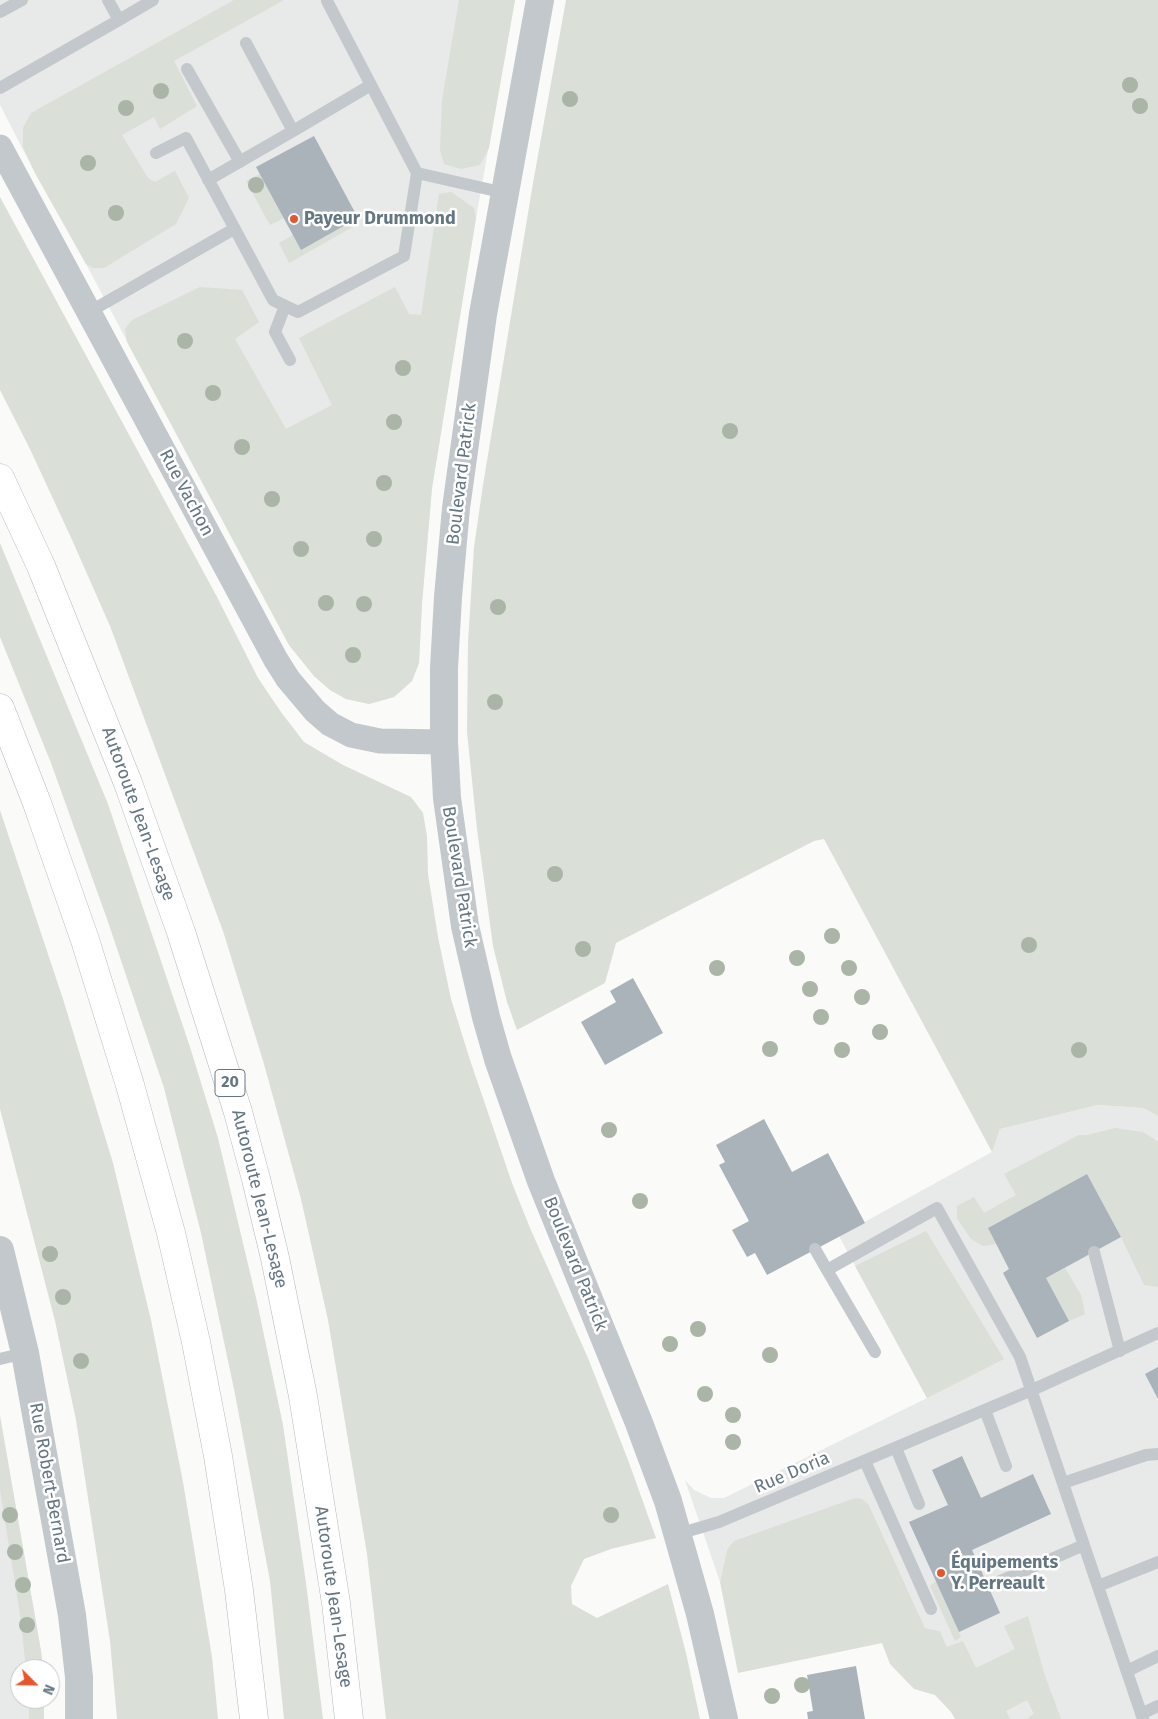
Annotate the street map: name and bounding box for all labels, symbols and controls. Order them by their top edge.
place label: Payeur Drummond [304,208,456,230]
marker: Payeur Drummond [288,213,300,225]
street label: Boulevard Patrick [443,402,481,546]
street label: Rue Vachon [154,446,218,540]
street label: Autoroute Jean-Lesage [96,724,180,904]
street label: Boulevard Patrick [437,805,481,949]
road number: 20 [215,1070,245,1096]
street label: Autoroute Jean-Lesage [226,1107,292,1291]
street label: Boulevard Patrick [538,1194,612,1334]
street label: Rue Robert-Bernard [24,1401,74,1565]
street label: Rue Doria [751,1447,833,1499]
street label: Autoroute Jean-Lesage [310,1505,356,1689]
place label: Équipements Y. Perreault [951,1552,1058,1595]
marker: Équipements Y. Perreault [935,1567,947,1579]
north arrow [10,1659,60,1709]
text: N [39,1682,58,1697]

